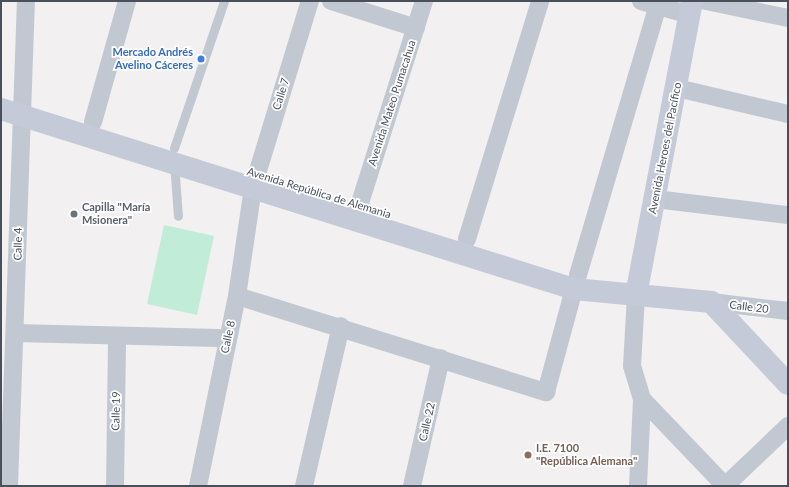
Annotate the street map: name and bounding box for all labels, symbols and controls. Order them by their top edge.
street label: Avenida Mateo Pumacahua [365,38,419,168]
place label: Mercado Andrés Avelino Cáceres [112,46,193,72]
marker: Mercado Andrés Avelino Cáceres [196,54,206,64]
street label: Calle 7 [270,76,292,112]
street label: Avenida Heroes del Pacífico [646,81,684,215]
street label: Avenida República de Alemania [245,165,393,221]
place label: Capilla "María Msionera" [82,201,150,227]
marker: Capilla "María Msionera" [69,209,79,219]
street label: Calle 4 [11,227,25,261]
street label: Calle 20 [729,298,769,316]
street label: Calle 8 [218,319,238,355]
street label: Calle 19 [109,391,123,431]
street label: Calle 22 [416,401,438,443]
place label: I.E. 7100 "República Alemana" [536,442,638,468]
marker: I.E. 7100 "República Alemana" [523,450,533,460]

